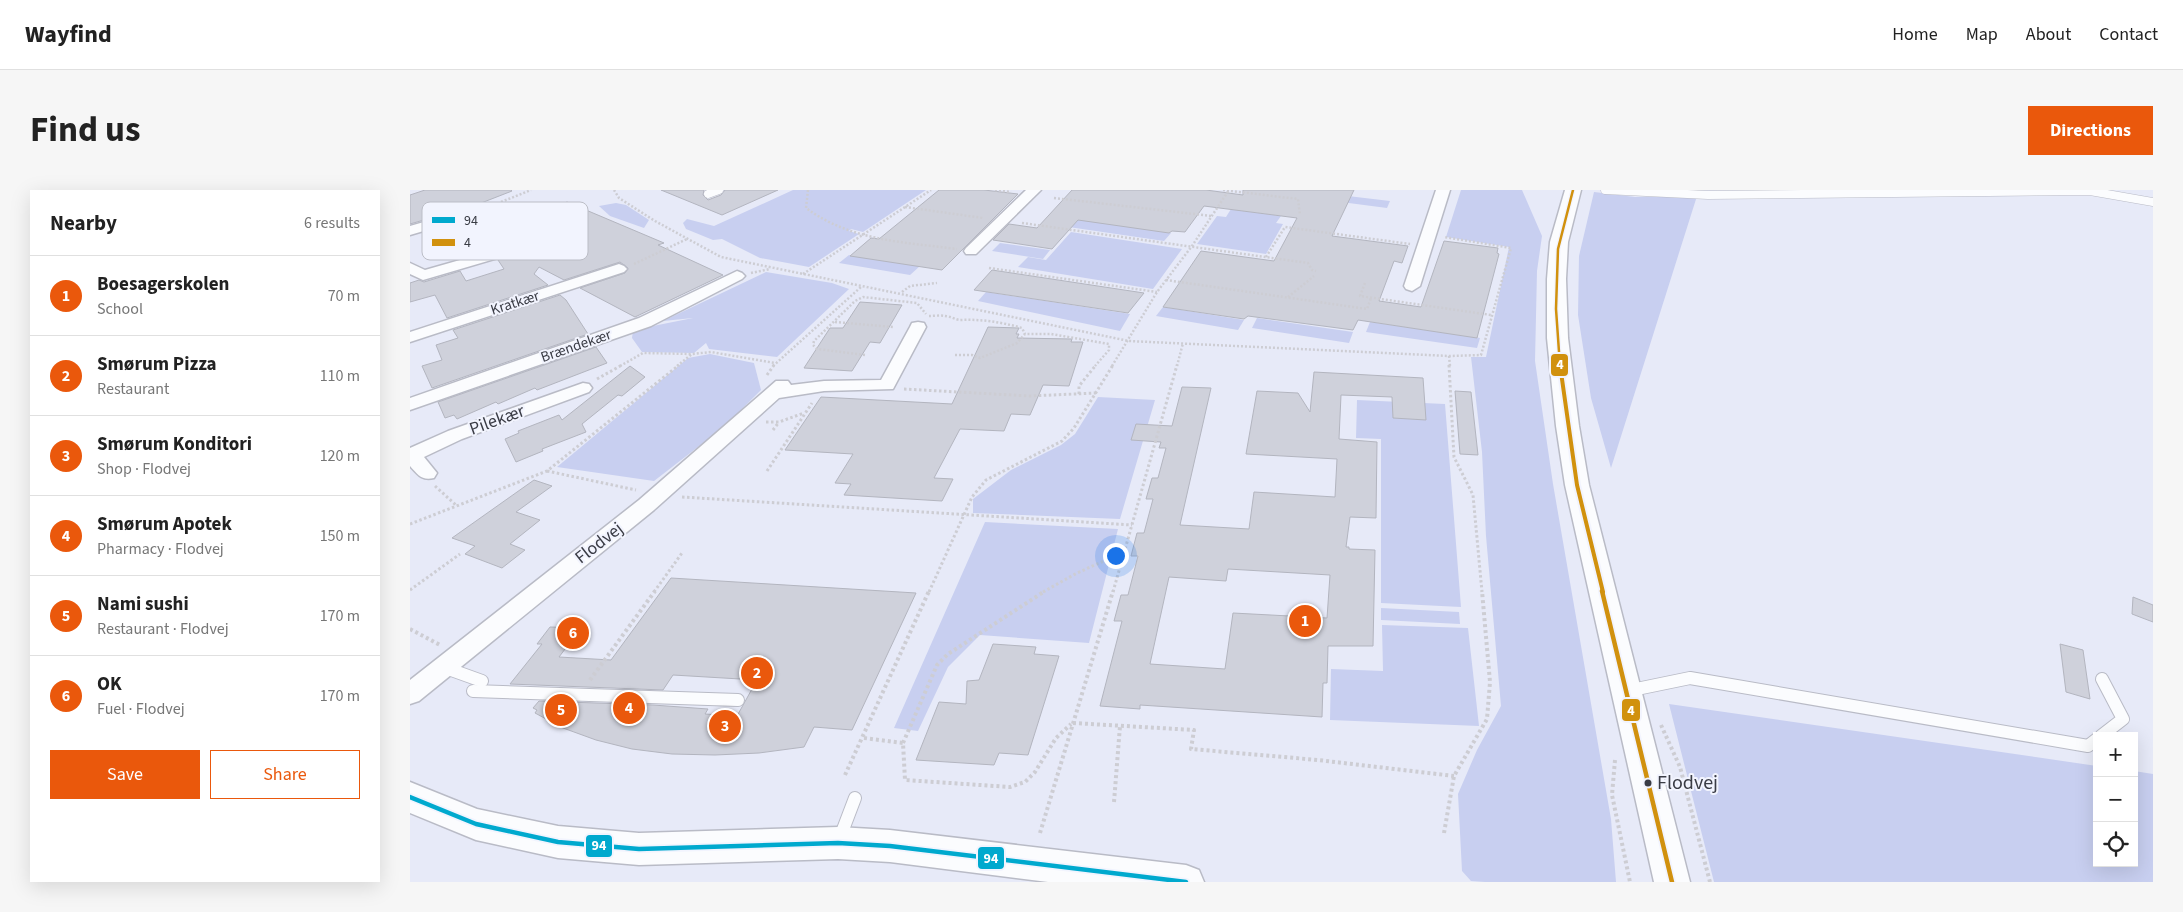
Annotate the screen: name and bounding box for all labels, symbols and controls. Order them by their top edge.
text: Wayfind [25,17,112,52]
text: Home [1892,22,1938,47]
text: Map [1966,22,1998,47]
text: About [2026,22,2071,47]
text: Contact [2099,22,2158,47]
text: Find us [30,105,140,155]
button: Directions [2028,106,2153,155]
legend [422,202,588,260]
text: Nearby [50,208,117,238]
text: 94 [464,211,478,231]
text: 6 results [304,212,360,234]
text: 4 [464,233,471,253]
text: Boesagerskolen [97,271,229,298]
text: 1 [62,285,70,307]
text: 70 m [328,285,360,307]
street label: Kratkær [488,285,543,321]
text: School [97,298,143,320]
street label: Brændekær [538,324,615,368]
text: Smørum Pizza [97,351,217,378]
line badge: 4 [1550,353,1569,377]
text: 4 [1556,355,1564,375]
text: 2 [62,365,70,387]
text: 110 m [320,365,360,387]
text: Restaurant [97,378,170,400]
street label: Pilekær [466,398,529,442]
text: Smørum Konditori [97,431,252,458]
text: 3 [62,445,70,467]
text: 120 m [320,445,360,467]
text: Shop · Flodvej [97,458,191,480]
text: Smørum Apotek [97,511,232,538]
street label: Flodvej [570,516,628,570]
text: 4 [62,525,70,547]
text: 150 m [320,525,360,547]
text: Pharmacy · Flodvej [97,538,224,560]
your location [1103,543,1129,569]
text: Nami sushi [97,591,189,618]
pin: 1 [1289,602,1321,640]
text: 5 [62,605,70,627]
text: 170 m [320,605,360,627]
pin: 6 [557,614,589,652]
text: Restaurant · Flodvej [97,618,229,640]
pin: 2 [741,654,773,692]
text: OK [97,671,122,698]
text: 6 [62,685,70,707]
text: 170 m [320,685,360,707]
pin: 4 [613,689,645,727]
pin: 5 [545,691,577,729]
text: Fuel · Flodvej [97,698,185,720]
line badge: 4 [1621,698,1641,722]
text: 4 [1627,701,1635,721]
pin: 3 [709,707,741,745]
map controls [2093,732,2138,867]
button: + [2093,732,2138,777]
button: Save [50,750,200,799]
button: Share [210,750,360,799]
place label: Flodvej [1657,769,1718,797]
button: − [2093,777,2138,822]
marker: Flodvej [1643,778,1653,788]
button: locate [2093,822,2138,867]
line badge: 94 [585,834,613,858]
text: 94 [592,836,607,856]
line badge: 94 [977,846,1005,870]
text: 94 [984,849,999,869]

